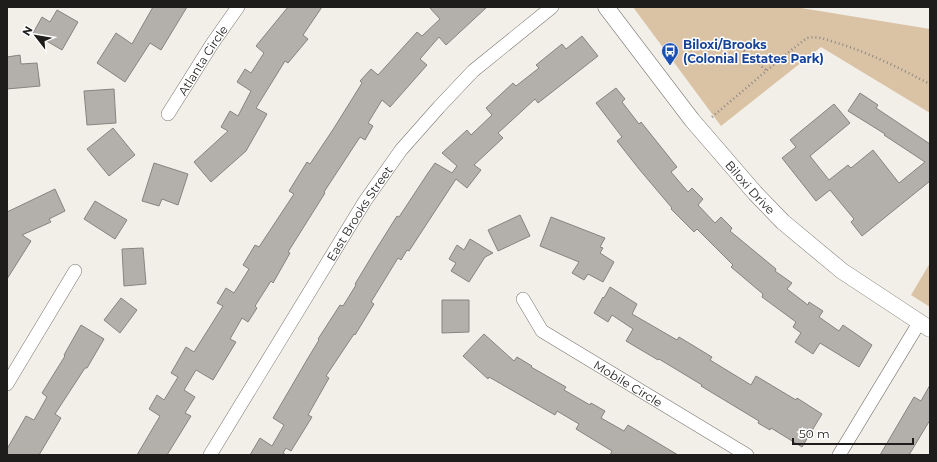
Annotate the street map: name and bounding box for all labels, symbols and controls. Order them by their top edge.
north arrow [16,16,56,56]
street label: Atlanta Circle [174,22,230,98]
text: N [19,23,36,38]
place label: Biloxi/Brooks (Colonial Estates Park) [683,37,824,66]
bus stop icon: Biloxi/Brooks (Colonial Estates Park) [660,41,680,66]
street label: Biloxi Drive [723,157,779,217]
street label: East Brooks Street [323,163,395,263]
street label: Mobile Circle [591,357,665,410]
scale bar [793,420,913,446]
text: 50 m [799,426,830,441]

